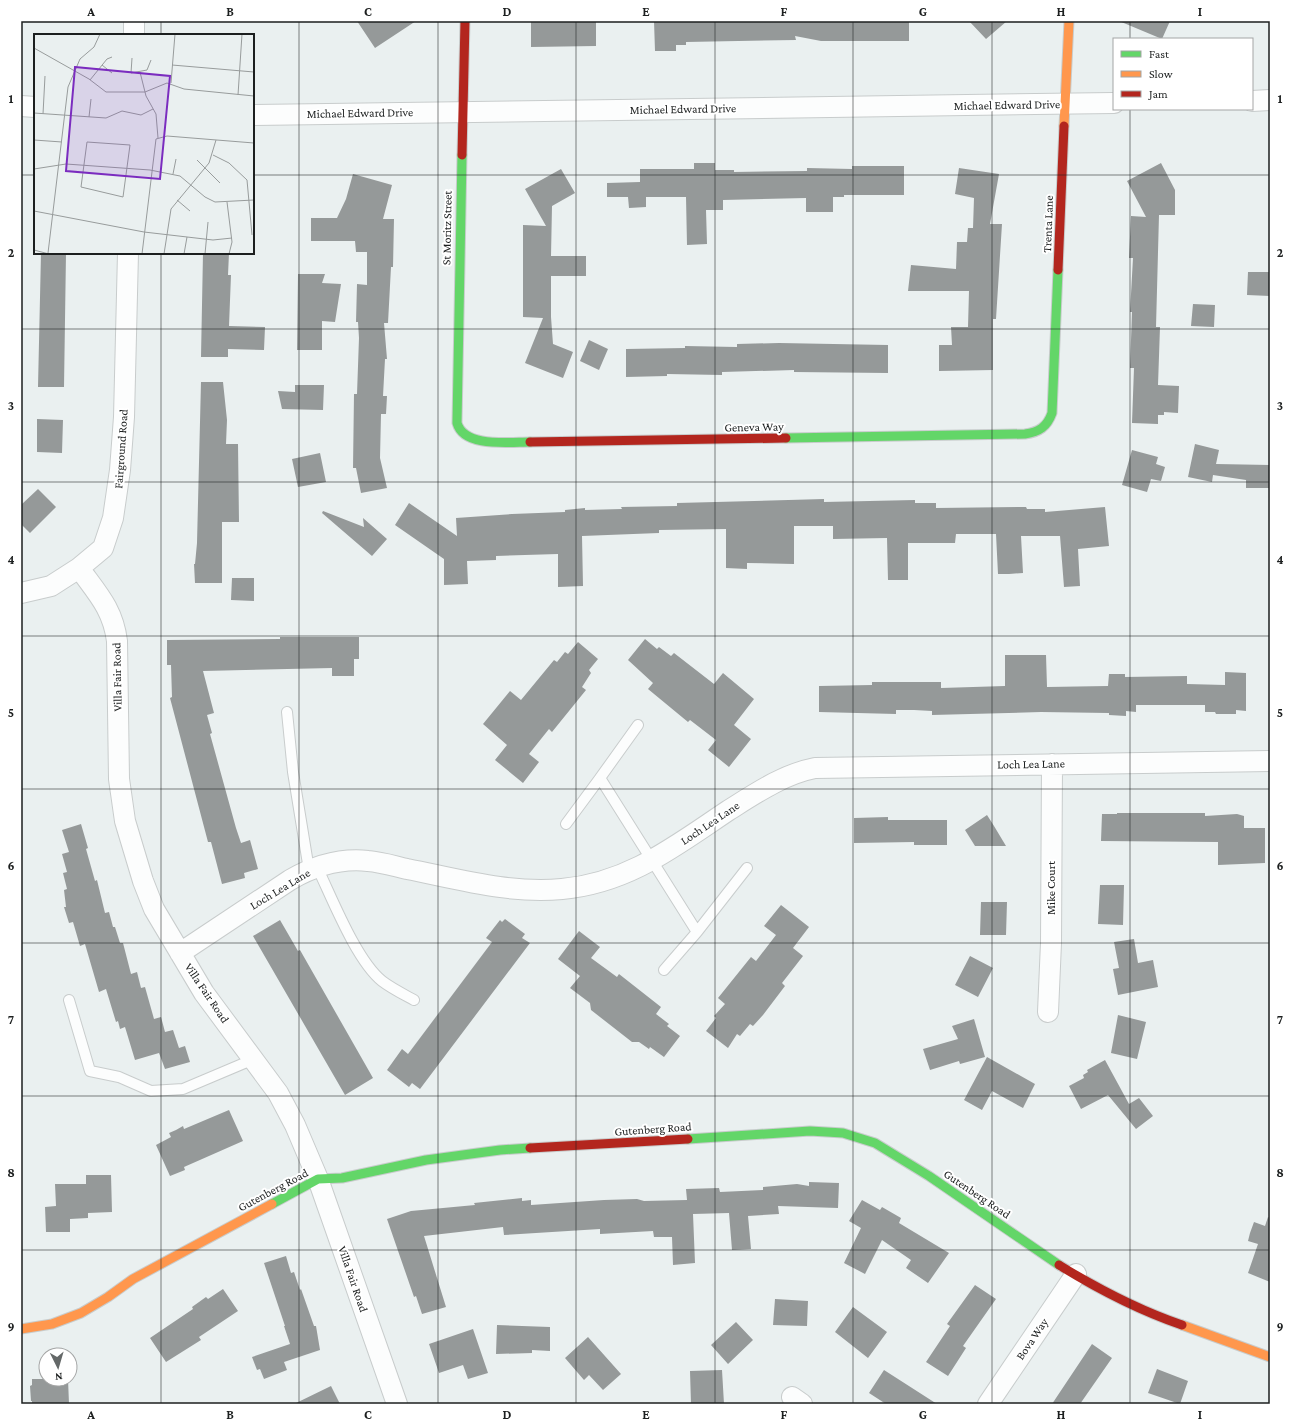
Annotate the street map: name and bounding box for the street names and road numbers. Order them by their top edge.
street label: Michael Edward Drive [954,97,1060,113]
street label: Michael Edward Drive [630,101,736,117]
street label: Michael Edward Drive [307,105,413,121]
street label: St Moritz Street [439,190,455,265]
street label: Trenta Lane [1040,195,1056,253]
street label: Fairground Road [111,408,131,489]
street label: Geneva Way [724,419,784,435]
street label: Villa Fair Road [109,642,125,712]
street label: Loch Lea Lane [997,756,1065,772]
street label: Loch Lea Lane [678,798,742,848]
street label: Mike Court [1044,860,1058,915]
street label: Loch Lea Lane [247,866,313,912]
street label: Villa Fair Road [182,960,233,1026]
street label: Gutenberg Road [614,1119,693,1139]
street label: Gutenberg Road [236,1165,311,1214]
street label: Gutenberg Road [941,1167,1014,1222]
street label: Villa Fair Road [335,1244,371,1315]
street label: Bova Way [1013,1315,1051,1363]

